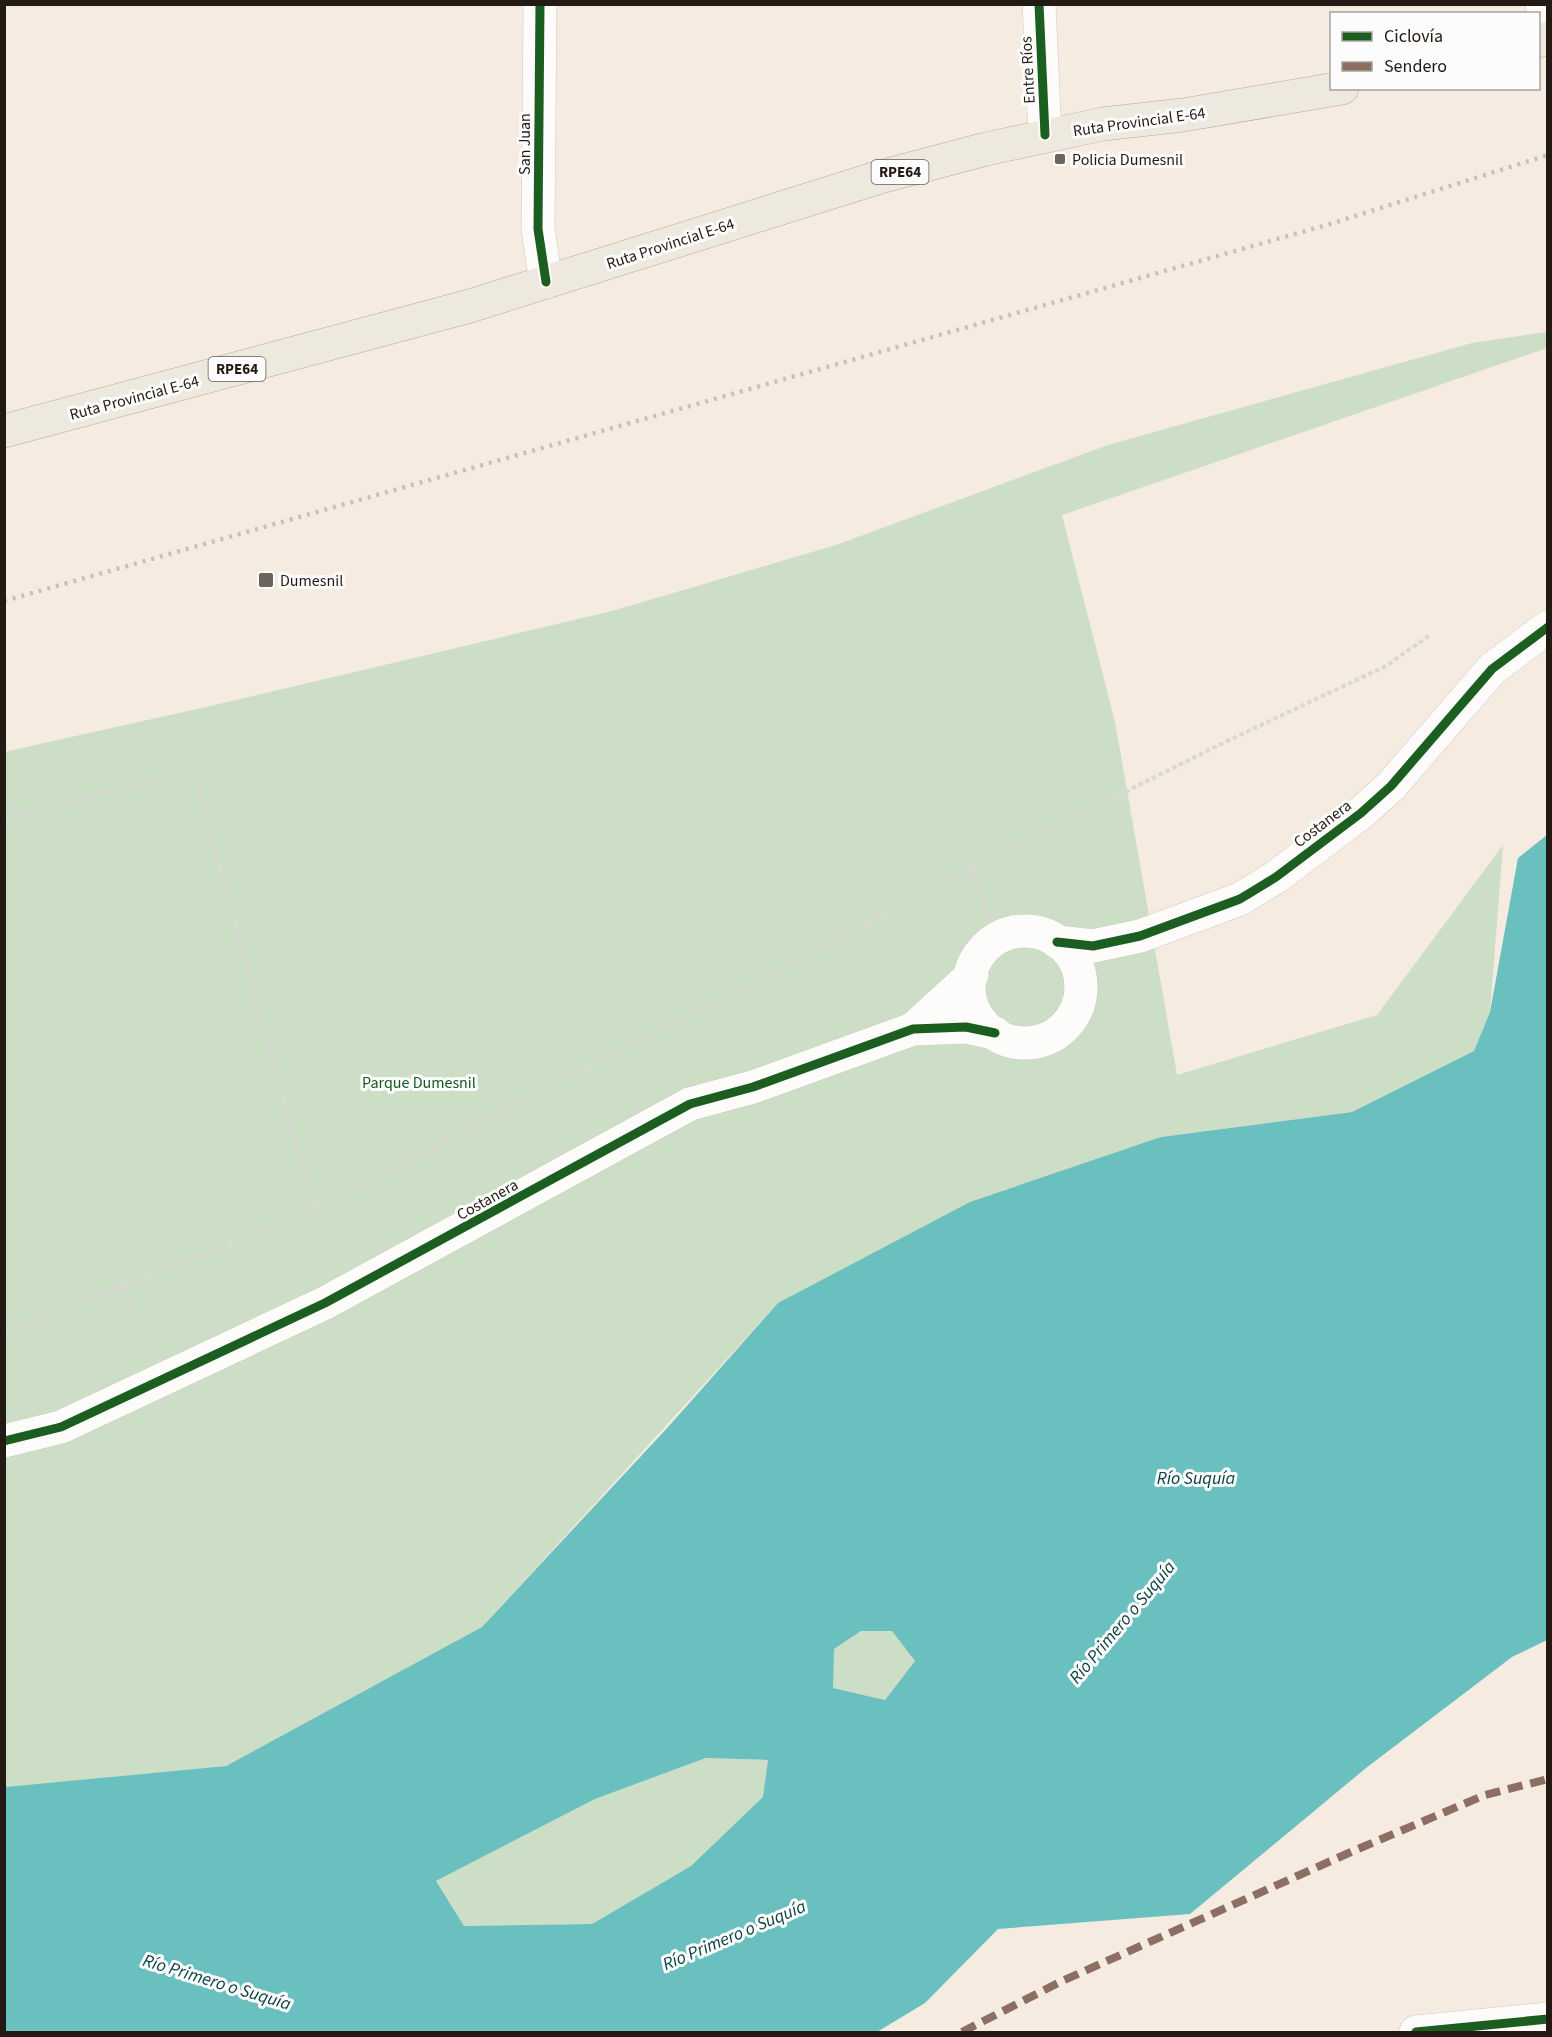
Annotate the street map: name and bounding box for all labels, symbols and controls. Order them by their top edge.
legend [1330,12,1540,90]
text: Ciclovía [1384,24,1443,49]
street label: Entre Ríos [1015,35,1041,104]
text: Sendero [1384,54,1447,79]
street label: Ruta Provincial E-64 [1072,102,1207,142]
street label: San Juan [514,113,536,175]
place label: Policia Dumesnil [1072,149,1183,171]
marker: Policia Dumesnil [1053,152,1067,166]
road number: RPE64 [872,160,928,184]
street label: Ruta Provincial E-64 [604,213,737,275]
road number: RPE64 [208,357,266,381]
street label: Ruta Provincial E-64 [67,370,202,426]
place label: Dumesnil [280,570,343,592]
marker: Dumesnil [257,571,275,589]
street label: Costanera [1289,795,1356,853]
park label: Parque Dumesnil [362,1072,476,1094]
street label: Costanera [453,1174,522,1226]
water label: Río Suquía [1157,1466,1236,1491]
water label: Río Primero o Suquía [1063,1555,1182,1689]
water label: Río Primero o Suquía [659,1894,810,1977]
water label: Río Primero o Suquía [140,1948,294,2017]

